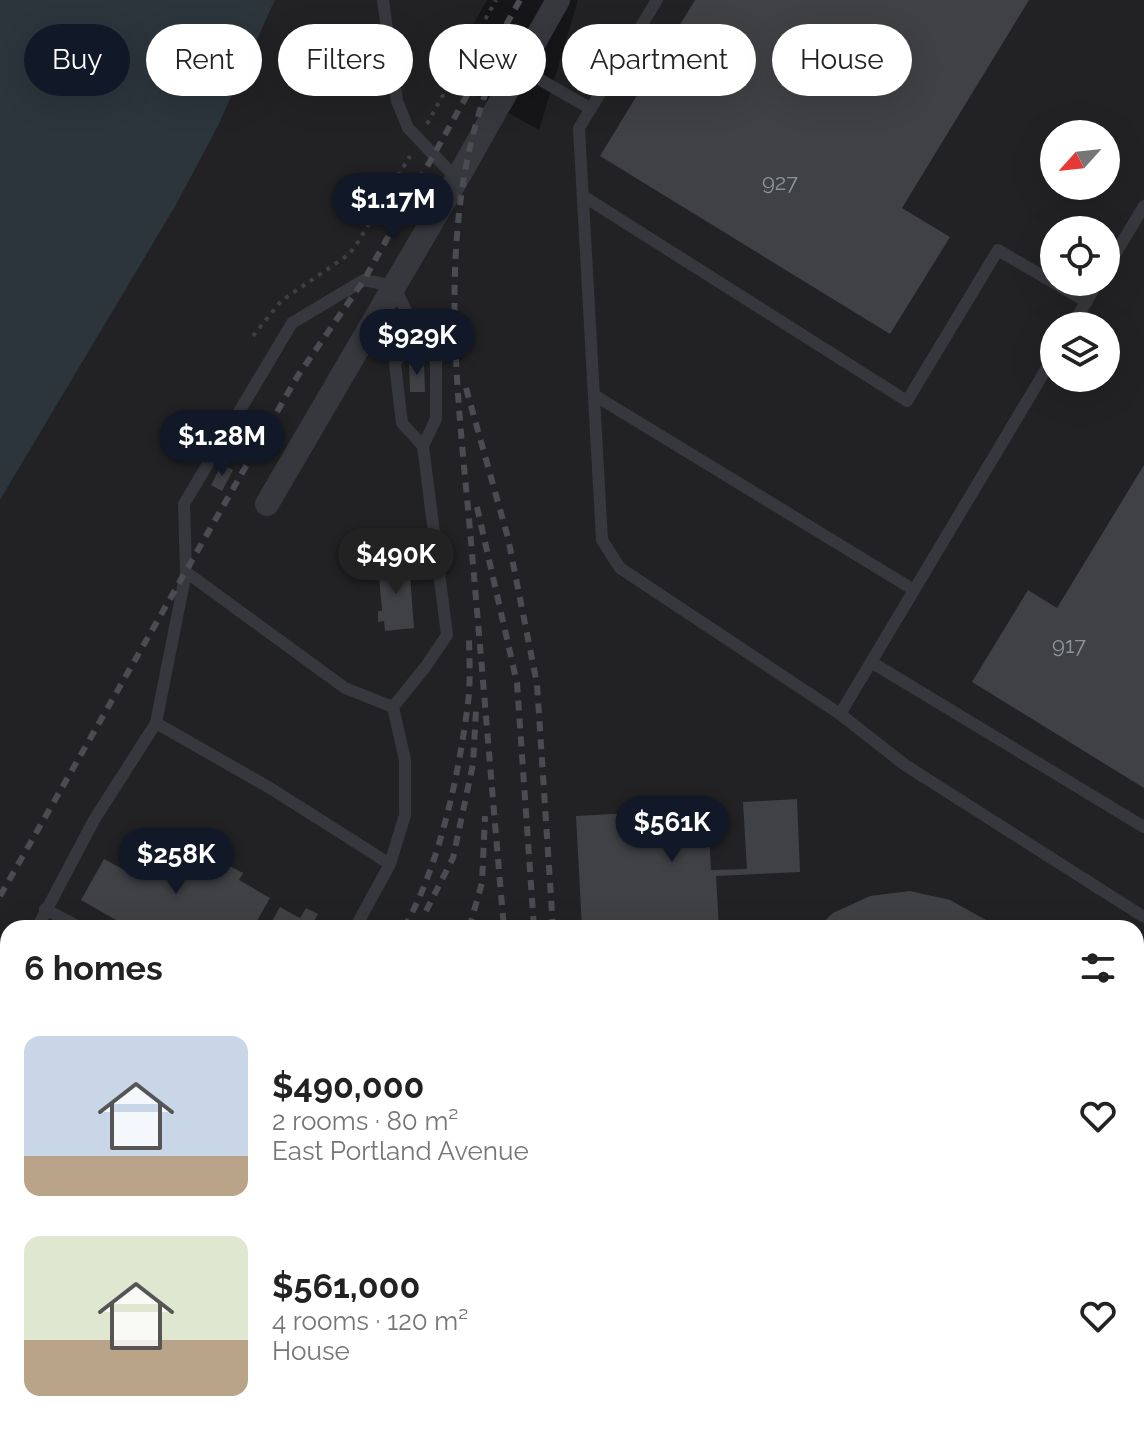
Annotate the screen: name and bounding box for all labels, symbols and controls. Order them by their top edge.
chip: Buy [24,24,130,96]
chip: Rent [146,24,262,96]
chip: Filters [278,24,413,96]
chip: New [429,24,546,96]
chip: Apartment [562,24,756,96]
chip: House [772,24,912,96]
north arrow [1040,120,1120,200]
map controls [1040,120,1120,392]
house number: 927 [762,169,798,195]
pin: $1.17M [328,173,458,241]
text: $1.17M [350,184,436,214]
button: locate [1040,216,1120,296]
pin: $929K [361,309,473,377]
button: layers [1040,312,1120,392]
text: $929K [377,320,457,350]
pin: $1.28M [157,410,287,478]
text: $1.28M [178,421,266,451]
pin: $490K [340,528,452,596]
text: $490K [356,539,436,569]
house number: 917 [1052,632,1086,658]
pin: $561K [616,796,728,864]
text: $561K [634,807,710,837]
pin: $258K [120,828,232,896]
text: $258K [137,839,215,869]
icon: filters [1076,946,1120,990]
text: 6 homes [24,948,163,988]
text: $490,000 [272,1066,424,1106]
icon: home [88,1068,184,1164]
icon: heart [1076,1094,1120,1138]
text: 2 rooms · 80 m² [272,1106,458,1136]
text: East Portland Avenue [272,1136,529,1166]
text: $561,000 [272,1266,420,1306]
icon: home [88,1268,184,1364]
icon: heart [1076,1294,1120,1338]
text: 4 rooms · 120 m² [272,1306,468,1336]
text: House [272,1336,350,1366]

